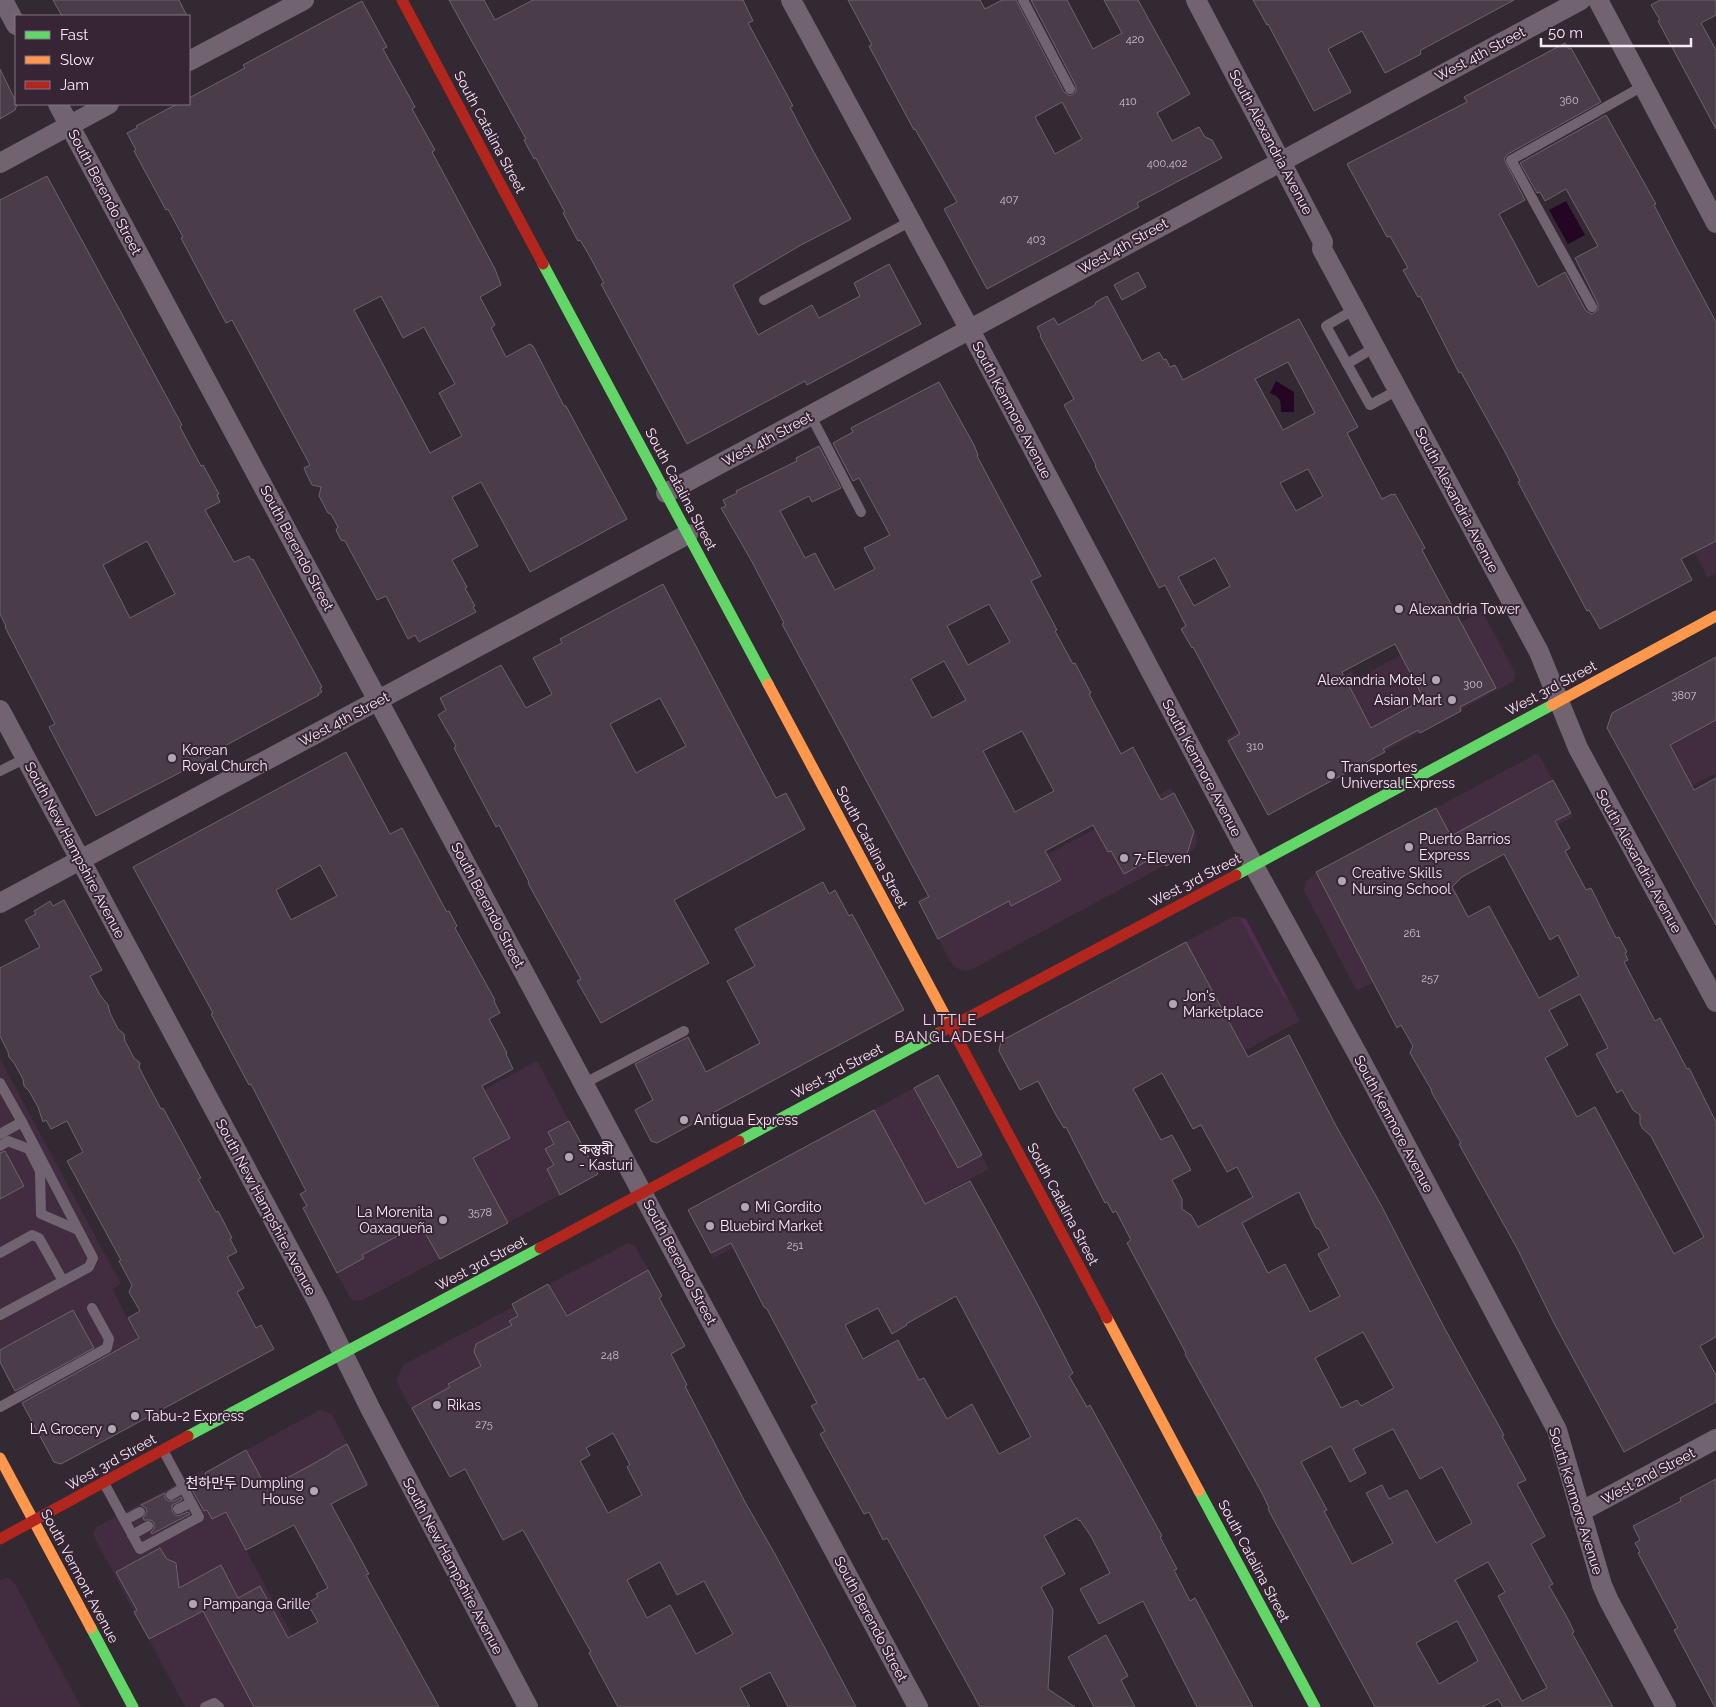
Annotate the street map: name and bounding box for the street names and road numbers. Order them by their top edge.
street label: West 4th Street [1432,23,1528,84]
street label: South Alexandria Avenue [1226,67,1316,217]
street label: South Catalina Street [451,68,529,196]
street label: South Berendo Street [65,127,145,258]
street label: West 4th Street [1075,215,1171,277]
street label: South Kenmore Avenue [969,339,1055,481]
street label: West 4th Street [719,408,815,469]
street label: South Catalina Street [642,425,720,553]
street label: South Alexandria Avenue [1412,425,1502,575]
street label: South Berendo Street [257,483,337,614]
street label: West 3rd Street [1503,657,1599,719]
street label: West 4th Street [296,688,392,749]
street label: South Kenmore Avenue [1159,697,1245,839]
street label: South New Hampshire Avenue [22,759,128,941]
street label: South Catalina Street [833,783,911,911]
street label: South Alexandria Avenue [1593,786,1685,936]
street label: South Berendo Street [448,840,528,971]
street label: West 3rd Street [1147,850,1244,910]
street label: West 3rd Street [789,1040,885,1102]
street label: South Kenmore Avenue [1351,1053,1437,1195]
street label: South New Hampshire Avenue [213,1116,319,1298]
street label: South Catalina Street [1024,1140,1102,1268]
street label: South Berendo Street [640,1197,720,1328]
street label: West 3rd Street [433,1232,529,1294]
street label: South Kenmore Avenue [1546,1426,1606,1576]
street label: West 3rd Street [63,1431,159,1493]
street label: West 2nd Street [1599,1444,1698,1507]
street label: South New Hampshire Avenue [400,1475,506,1657]
street label: South Catalina Street [1215,1497,1293,1625]
street label: South Vermont Avenue [38,1506,122,1646]
street label: South Berendo Street [831,1554,911,1685]

